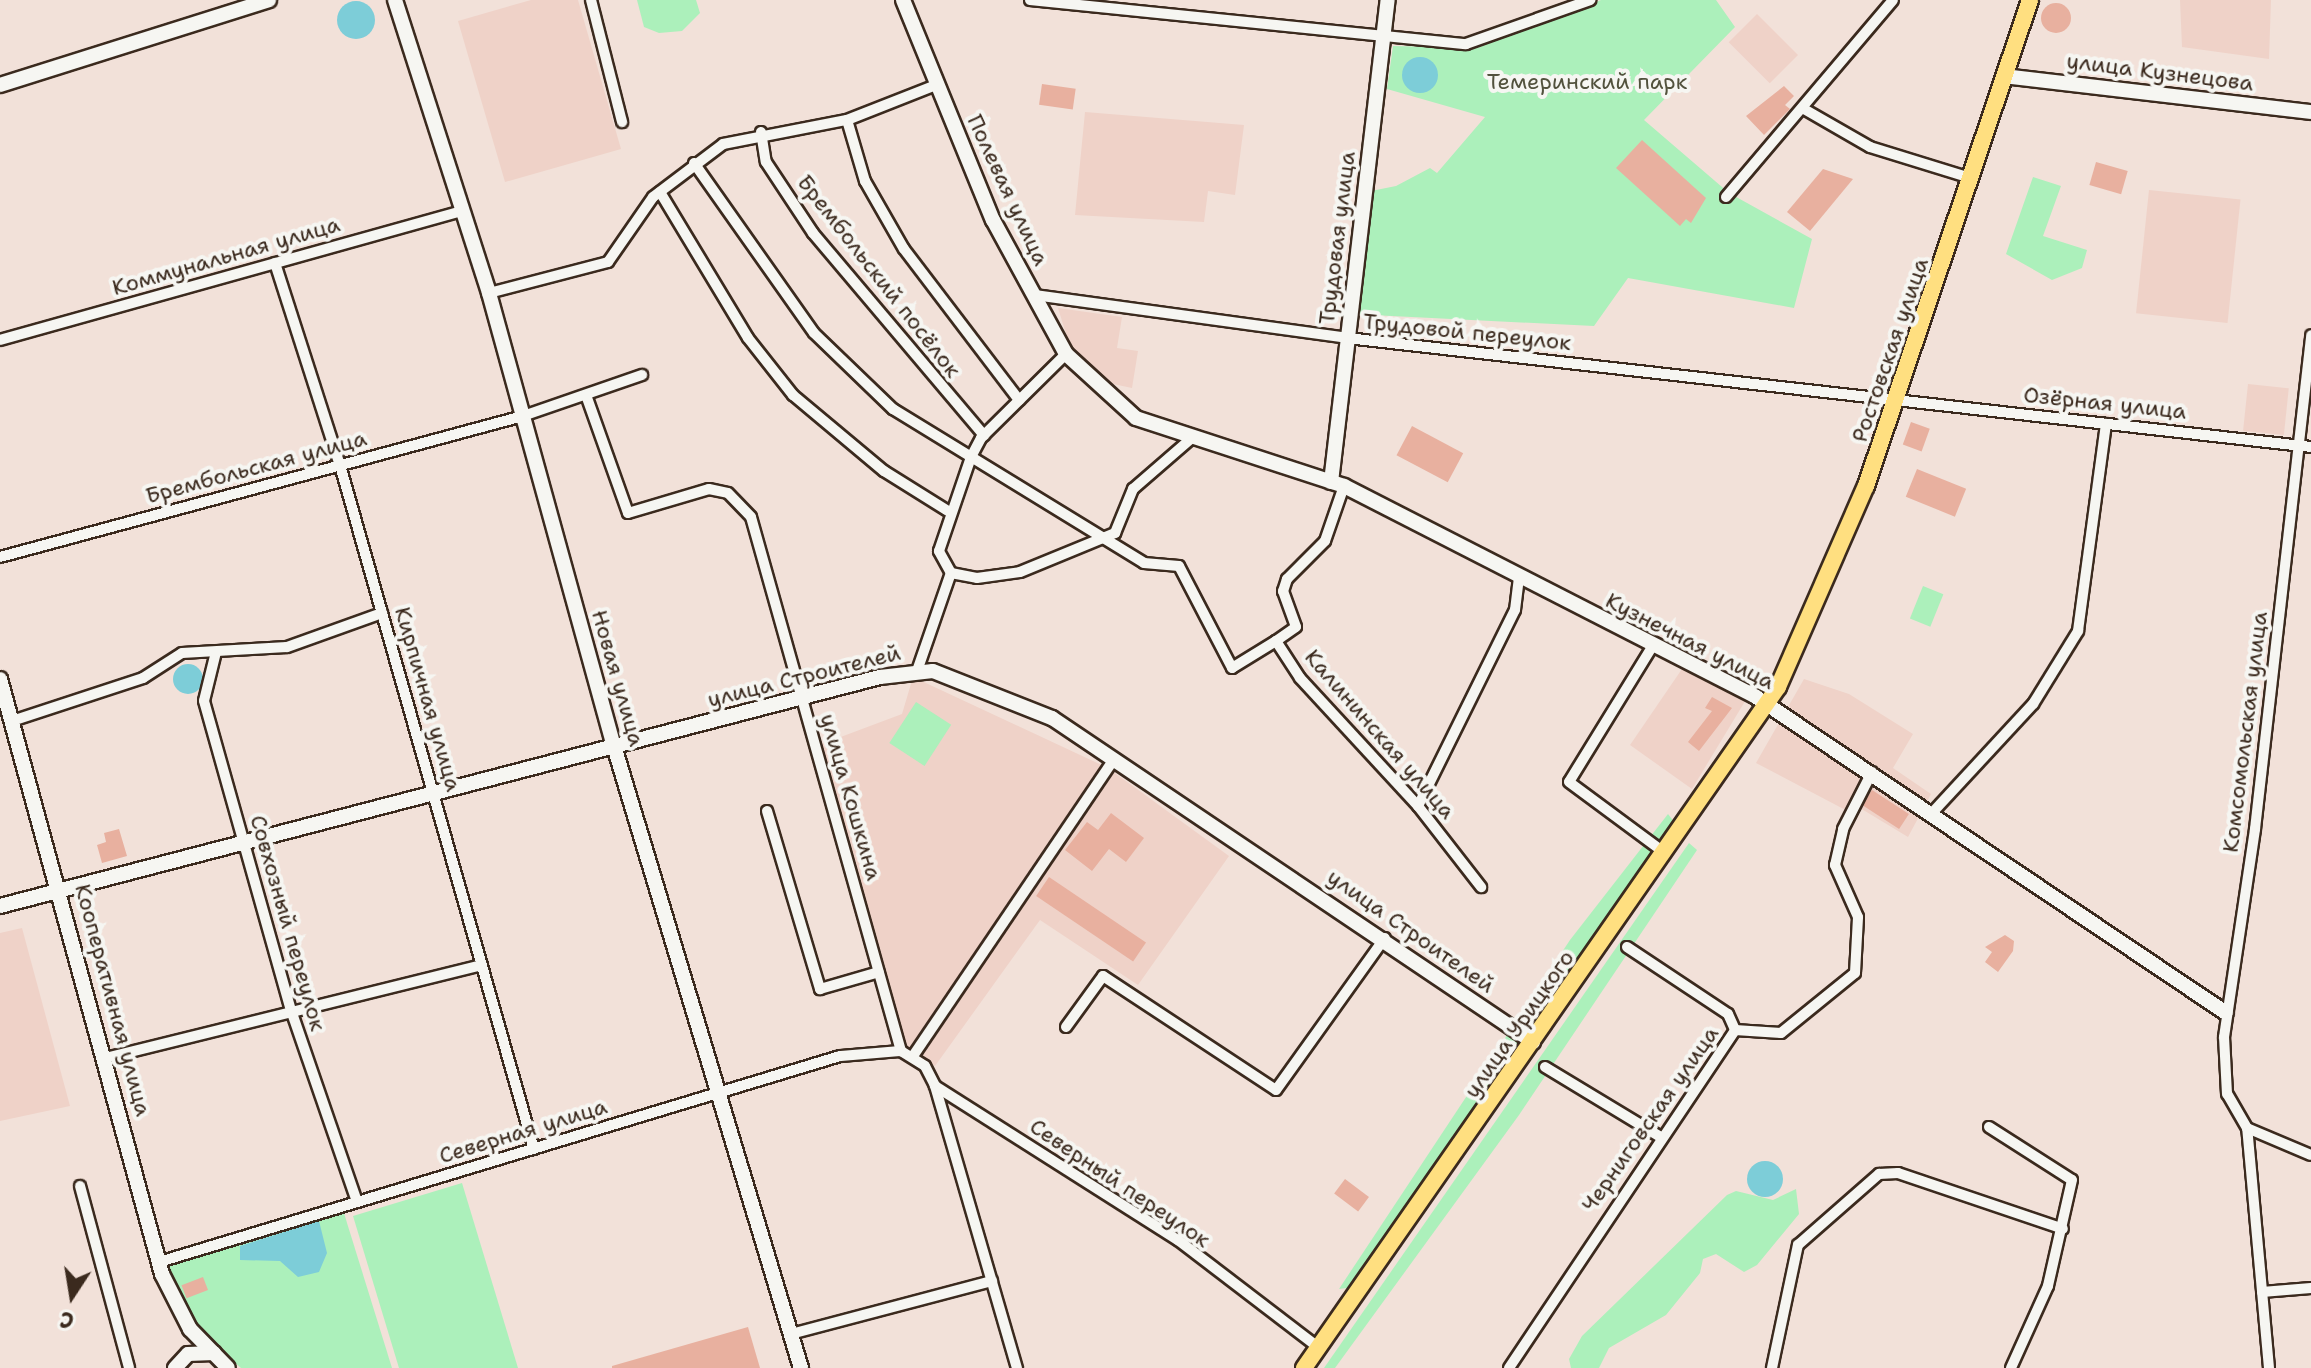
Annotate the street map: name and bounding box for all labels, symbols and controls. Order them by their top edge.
street label: улица Кузнецова [2065,47,2255,97]
park label: Темеринский парк [1487,69,1687,95]
street label: Полевая улица [962,110,1054,270]
street label: Трудовая улица [1313,150,1361,326]
street label: Брембольский посёлок [792,169,966,383]
street label: Коммунальная улица [109,211,343,301]
street label: Ростовская улица [1846,254,1934,446]
street label: Трудовой переулок [1362,308,1572,356]
street label: Озёрная улица [2022,381,2188,425]
street label: Брембольская улица [143,425,369,509]
street label: Кузнечная улица [1601,587,1779,695]
street label: Кирпичная улица [389,604,467,794]
street label: Новая улица [586,607,650,749]
street label: Комсомольская улица [2217,610,2273,854]
street label: улица Строителей [705,639,903,713]
street label: Калининская улица [1299,644,1461,824]
street label: улица Кошкина [815,711,887,883]
street label: Совхозный переулок [245,812,331,1034]
street label: улица Строителей [1322,863,1500,999]
street label: Кооперативная улица [69,881,157,1119]
street label: улица Урицкого [1458,945,1580,1103]
street label: Черниговская улица [1576,1021,1724,1217]
street label: Северная улица [436,1093,610,1169]
street label: Северный переулок [1025,1113,1215,1253]
north arrow [32,1256,112,1336]
text: С [57,1304,77,1336]

